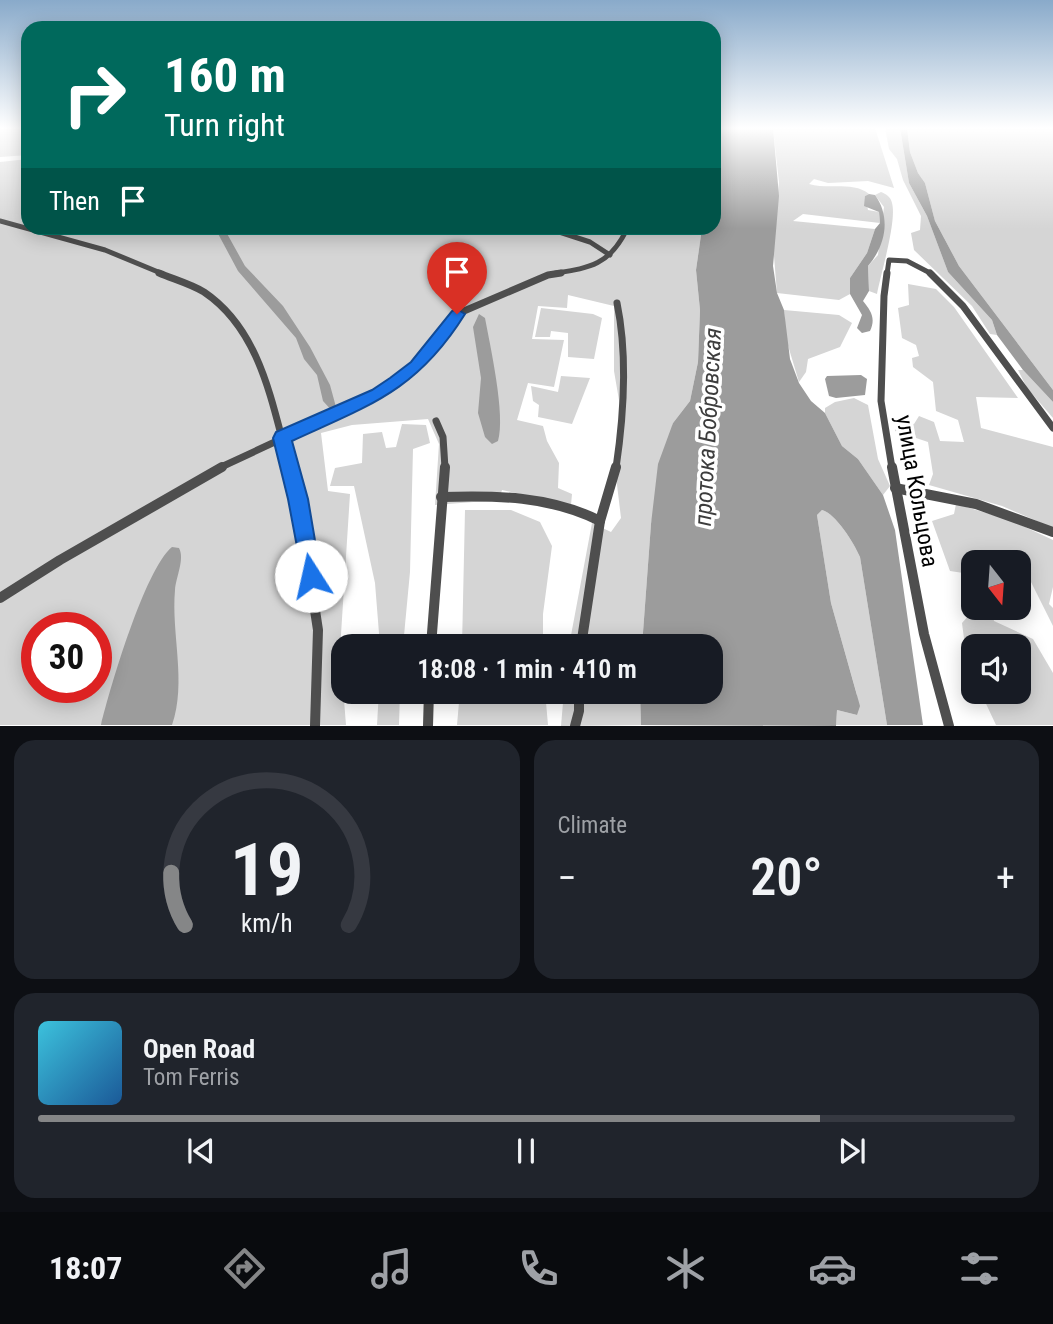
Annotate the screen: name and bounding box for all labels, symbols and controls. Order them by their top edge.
text: 160 m [164,47,286,104]
icon: right [49,49,140,140]
text: Turn right [164,106,285,144]
icon: arrive [114,182,152,220]
text: Then [49,186,100,216]
pin [427,242,487,314]
icon: arrive [438,253,476,291]
water label: протока Бобровская [689,327,727,527]
street label: улица Кольцова [890,413,944,569]
position arrow [274,539,348,613]
north arrow [961,550,1031,620]
map controls [961,550,1031,704]
speed limit sign: 30 [21,612,112,703]
button: sound [961,634,1031,704]
text: 18:08 · 1 min · 410 m [417,654,637,684]
text: Climate [558,812,627,839]
text: 19 [230,828,304,914]
text: 20° [750,847,822,908]
text: − [558,856,577,900]
text: + [996,856,1015,900]
text: km/h [241,909,292,938]
text: Open Road [143,1034,255,1064]
text: Tom Ferris [143,1064,239,1091]
icon: previous [182,1132,220,1170]
icon: pause [507,1132,545,1170]
icon: next [833,1132,871,1170]
icon: directions [220,1244,269,1293]
icon: music [367,1244,416,1293]
icon: phone [514,1244,563,1293]
icon: climate [661,1244,710,1293]
icon: car [808,1244,857,1293]
icon: filters [955,1244,1004,1293]
text: 18:07 [49,1249,122,1287]

